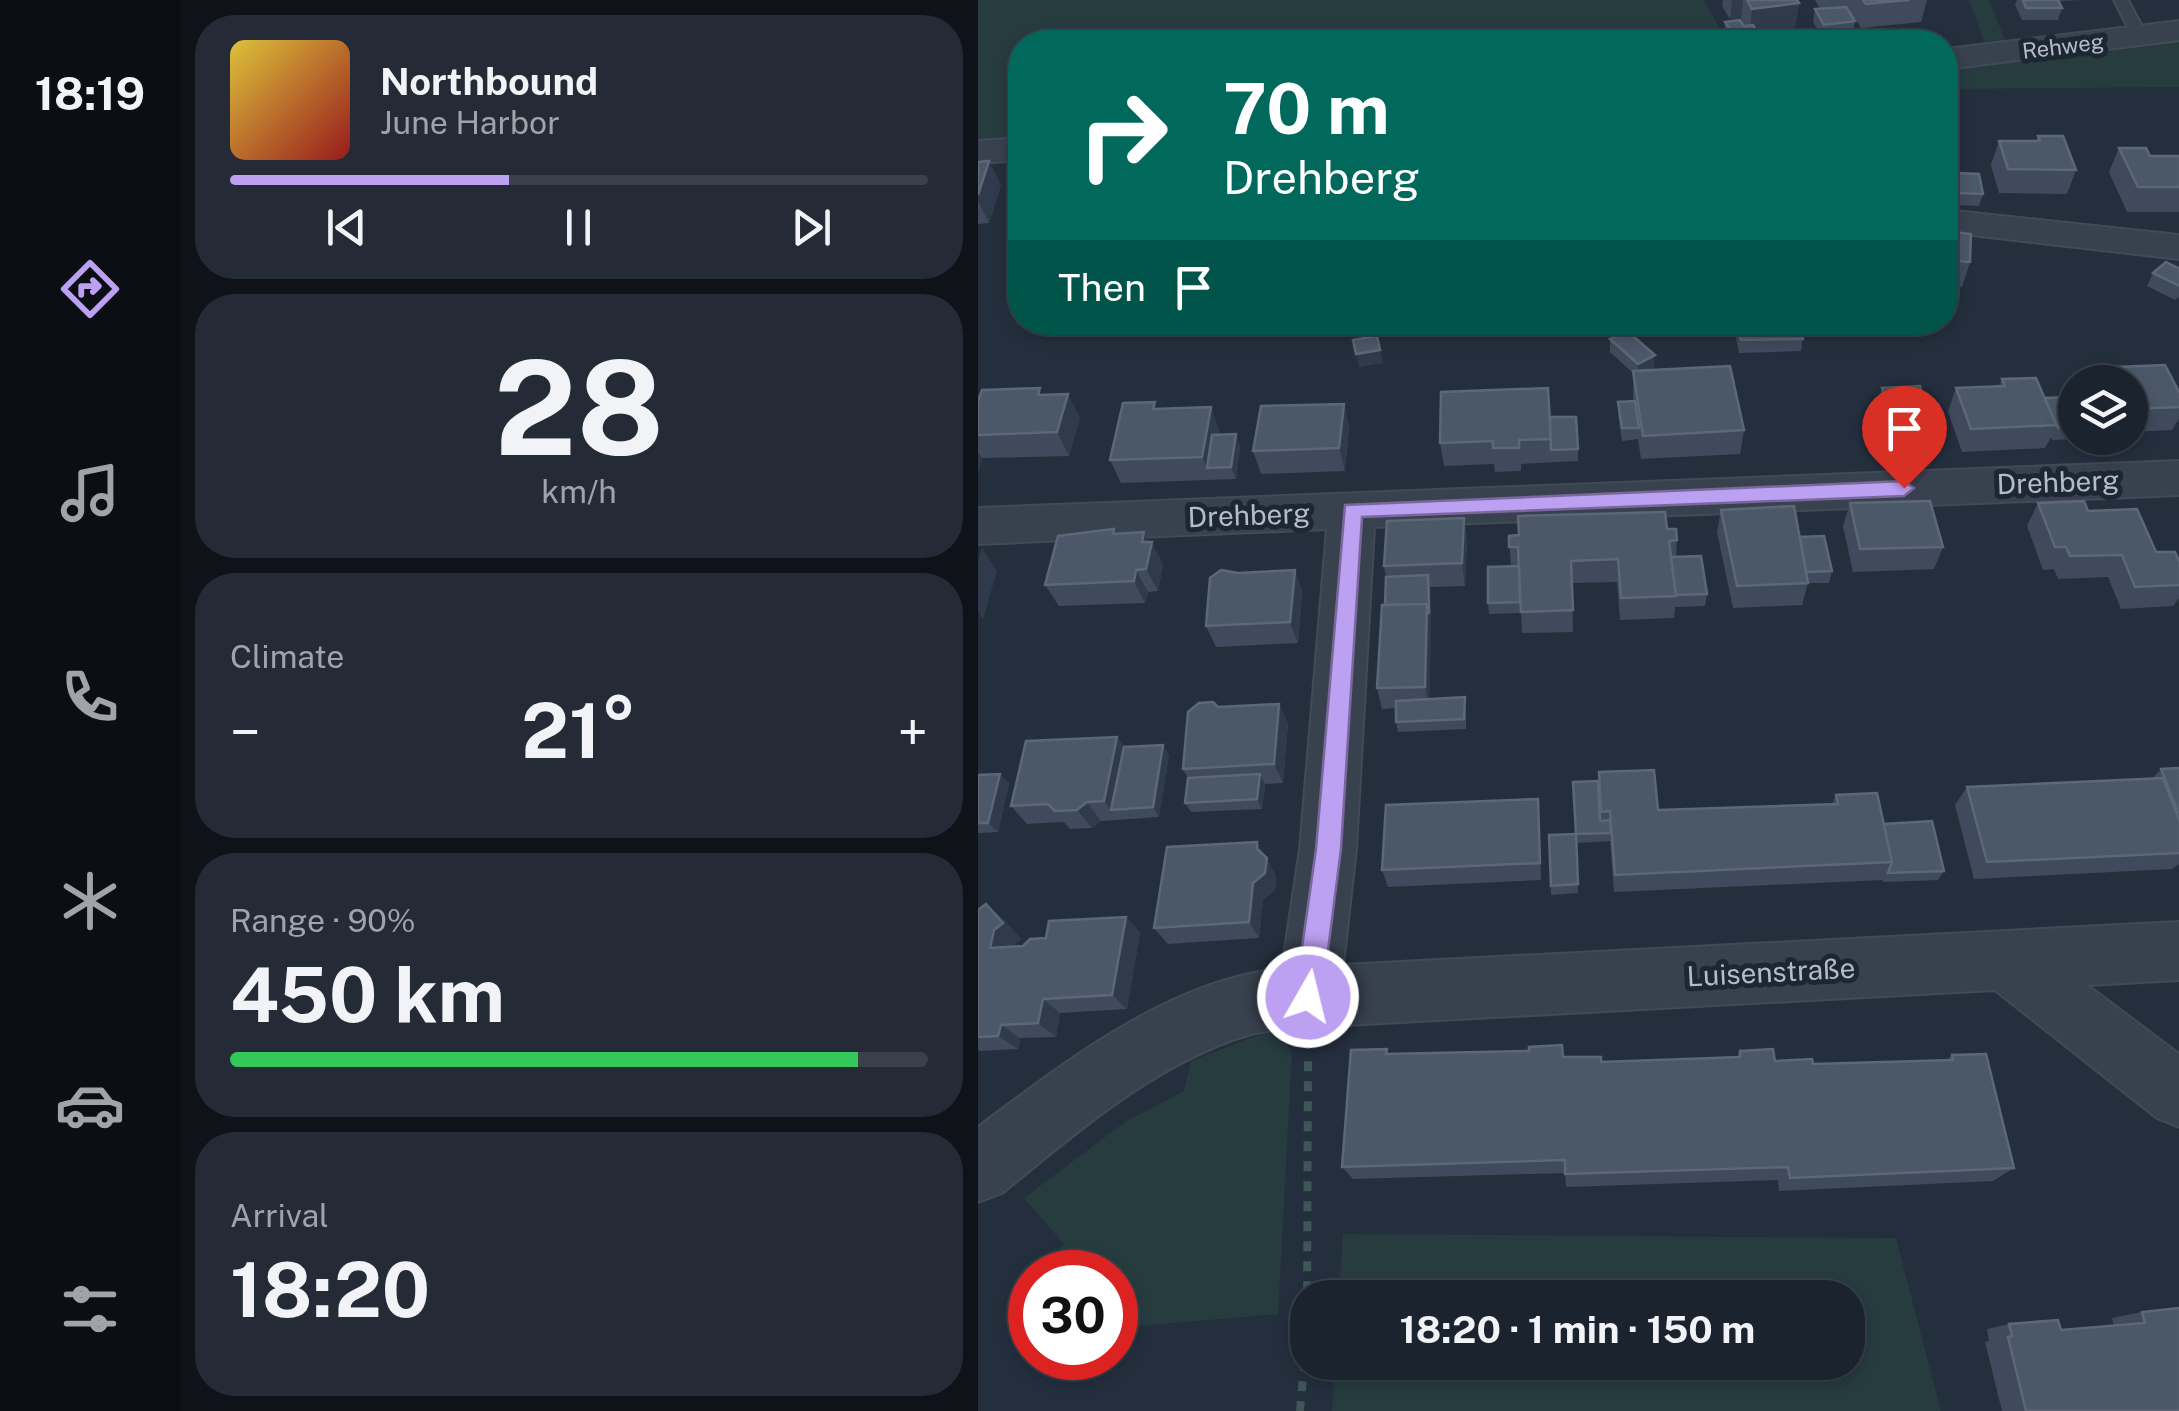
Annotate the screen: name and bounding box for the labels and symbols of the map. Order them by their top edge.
street label: Rehweg [2021,28,2105,64]
pin [1862,386,1947,489]
street label: Drehberg [1996,463,2120,500]
street label: Drehberg [1187,496,1311,533]
position arrow [1256,945,1360,1049]
street label: Luisenstraße [1686,951,1856,992]
speed limit sign: 30 [1008,1250,1138,1380]

